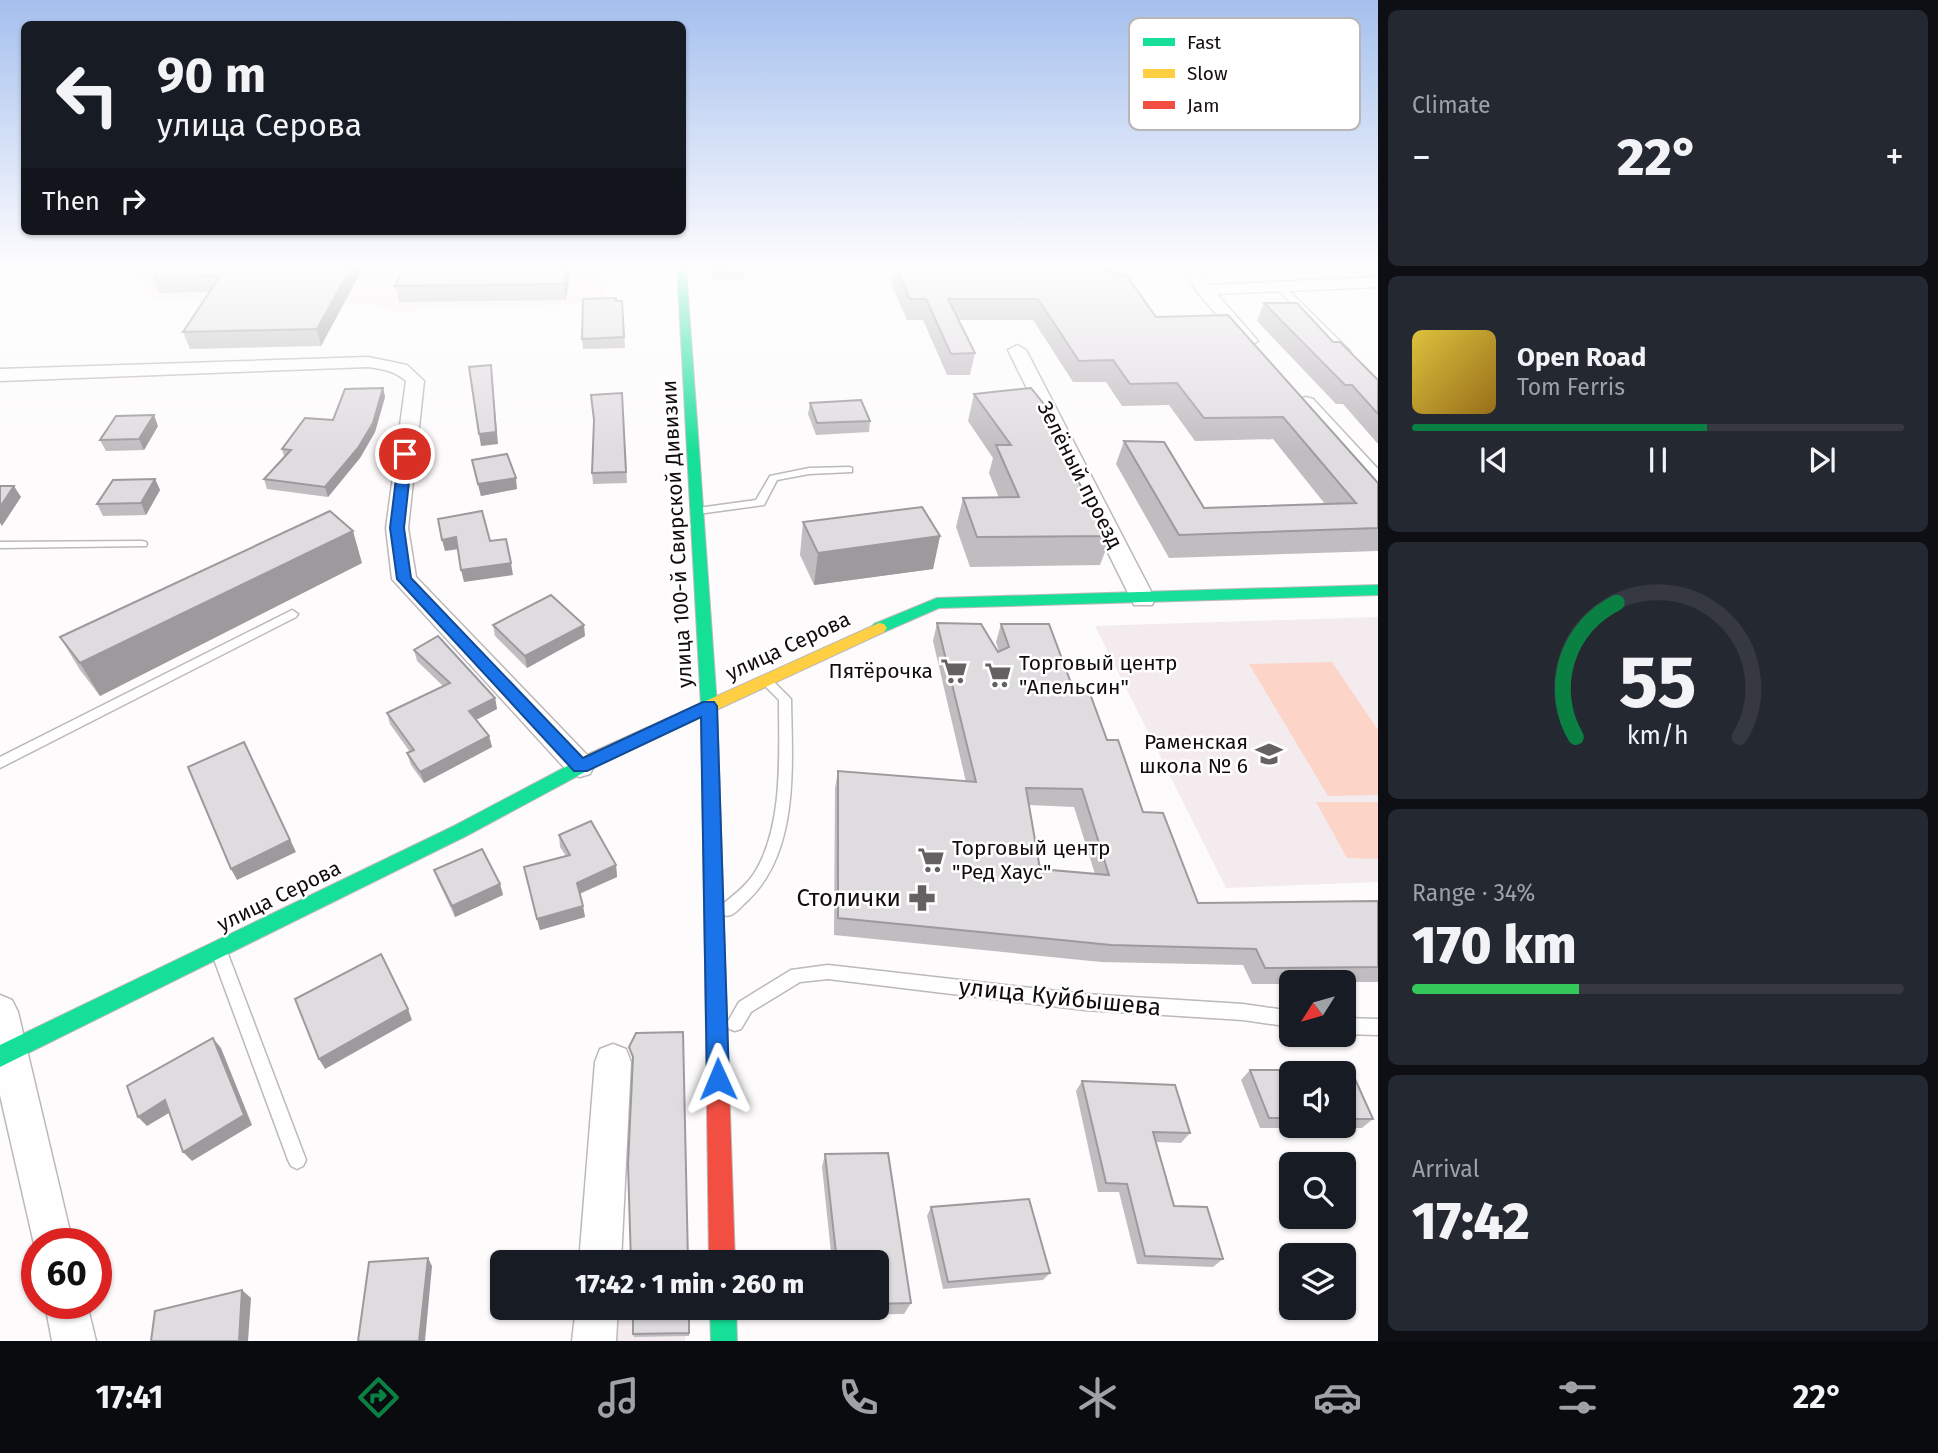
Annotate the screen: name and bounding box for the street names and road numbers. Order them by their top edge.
street label: улица 100-й Свирской Дивизии [656,379,698,689]
street label: Зелёный проезд [1032,397,1128,553]
street label: улица Серова [721,606,855,686]
street label: улица Серова [213,855,345,937]
street label: улица Куйбышева [957,972,1163,1022]

